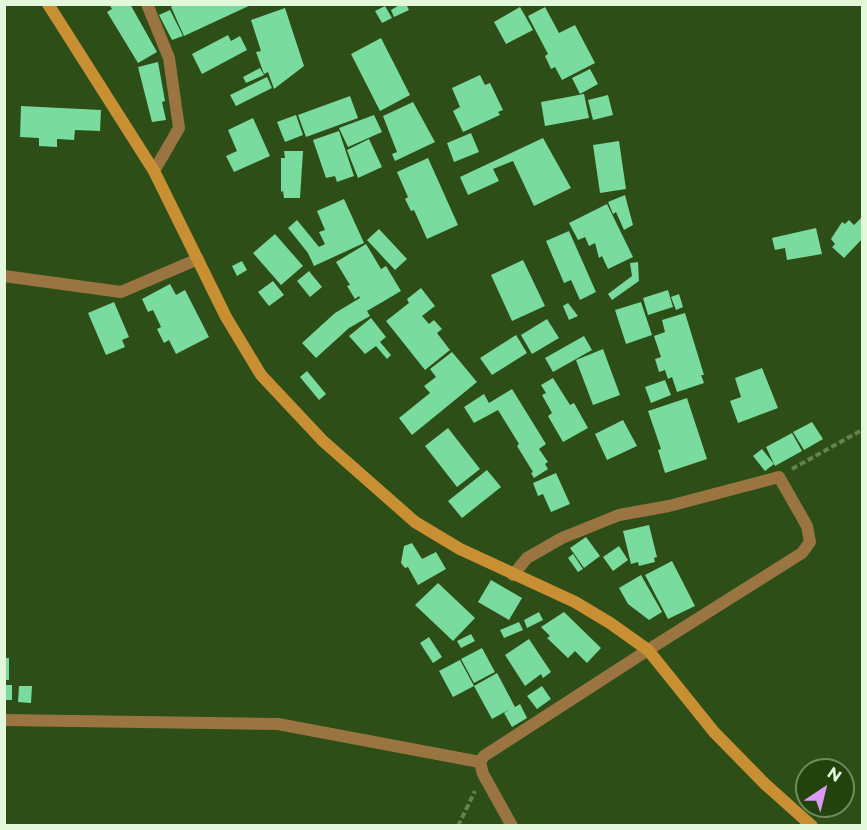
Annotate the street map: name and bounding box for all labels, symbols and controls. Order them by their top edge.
north arrow [795,758,855,818]
text: N [824,763,845,786]

